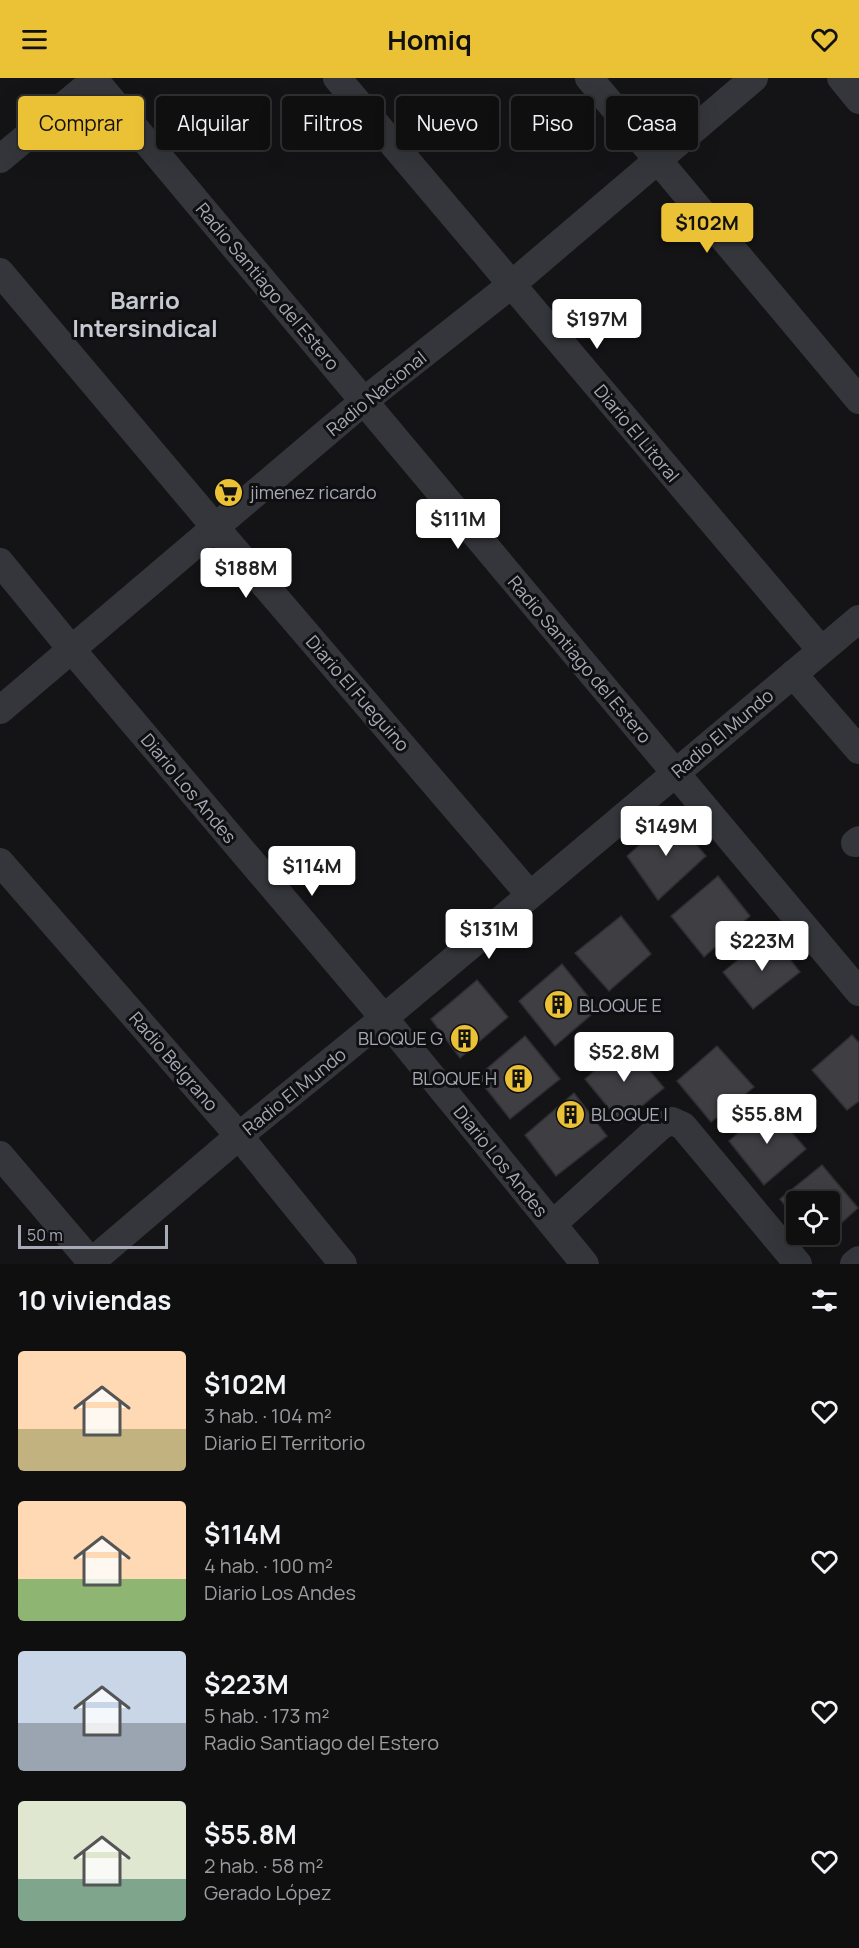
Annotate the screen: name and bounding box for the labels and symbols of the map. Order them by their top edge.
street label: Radio Santiago del Estero [191,197,345,375]
pin: $102M [665,203,749,254]
district label: Barrio Intersindical [72,283,218,344]
pin: $197M [555,299,639,350]
street label: Radio Nacional [321,345,431,441]
street label: Diario El Litoral [589,379,685,487]
supermarket icon: jimenez ricardo [213,476,245,508]
place label: jimenez ricardo [249,480,377,504]
pin: $111M [416,499,500,550]
pin: $188M [204,548,288,599]
street label: Radio Santiago del Estero [503,570,657,748]
street label: Diario El Fueguino [301,630,415,756]
street label: Radio El Mundo [666,683,778,783]
street label: Diario Los Andes [136,728,242,848]
pin: $149M [624,806,708,857]
pin: $114M [270,846,354,897]
pin: $131M [447,909,531,960]
pin: $223M [720,921,804,972]
building icon: BLOQUE E [542,989,574,1021]
place label: BLOQUE E [579,993,662,1017]
street label: Radio Belgrano [124,1006,224,1116]
building icon: BLOQUE G [448,1022,480,1054]
place label: BLOQUE G [358,1026,443,1050]
pin: $52.8M [575,1032,673,1083]
street label: Radio El Mundo [237,1042,351,1140]
building icon: BLOQUE H [502,1062,534,1094]
place label: BLOQUE H [412,1066,497,1090]
pin: $55.8M [718,1094,816,1145]
building icon: BLOQUE I [554,1098,586,1130]
street label: Diario Los Andes [449,1100,553,1222]
place label: BLOQUE I [591,1102,668,1126]
scale bar [18,1222,168,1250]

